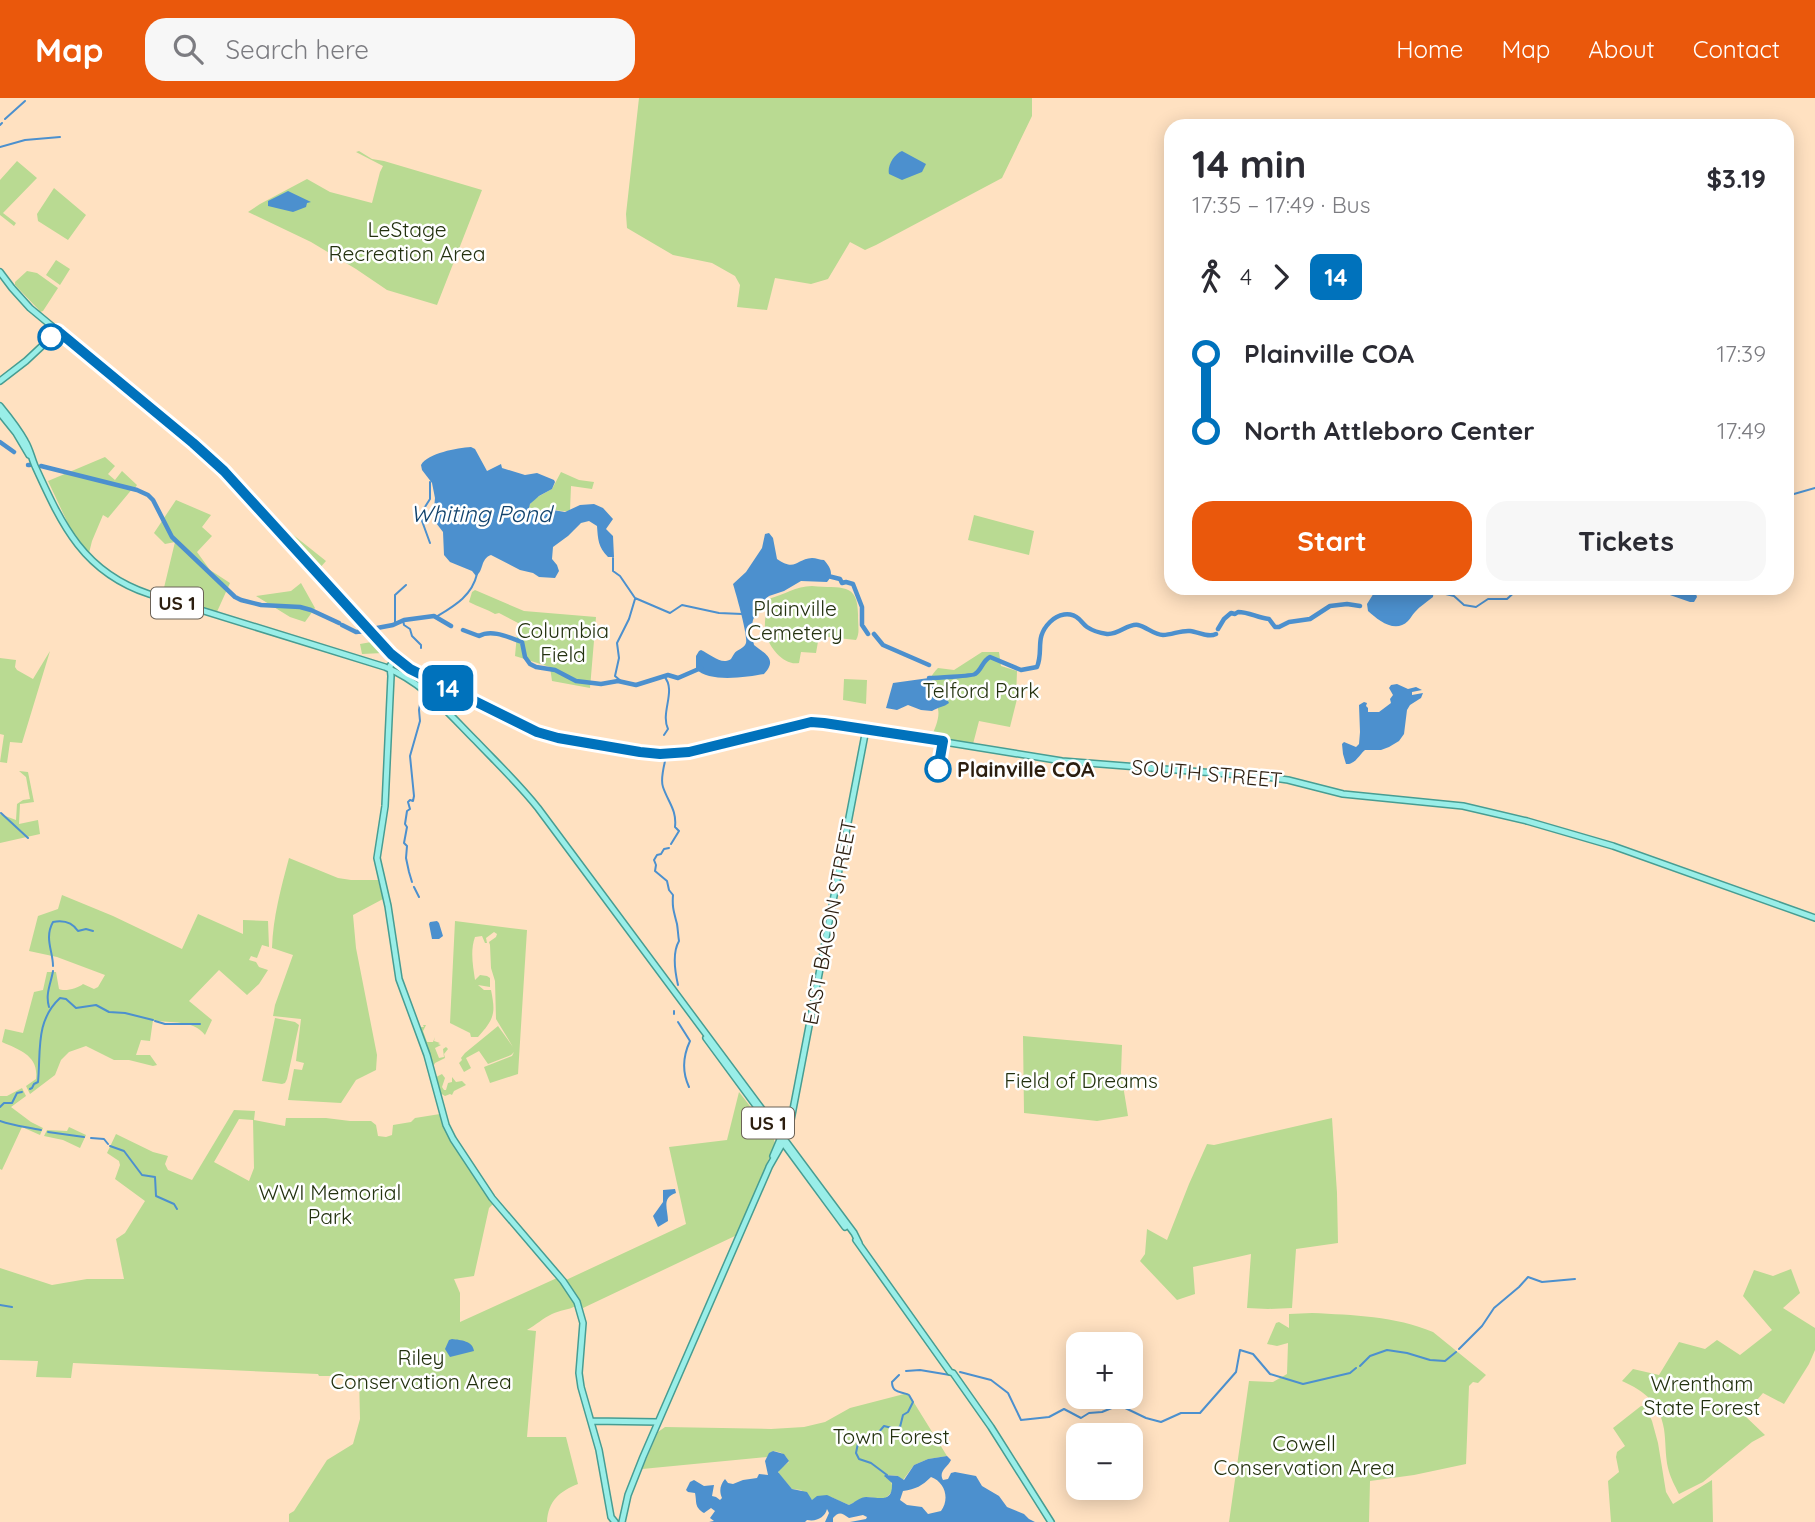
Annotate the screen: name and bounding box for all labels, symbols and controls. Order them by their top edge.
search box [145,18,635,81]
text: Map [35,29,103,70]
icon: search [169,30,207,68]
text: Search here [225,33,369,66]
text: Home [1396,34,1463,64]
text: Map [1501,34,1550,64]
text: About [1588,34,1655,64]
text: Contact [1693,34,1780,64]
text: 14 min [1192,140,1306,188]
text: $3.19 [1706,162,1766,195]
text: 17:35 – 17:49 · Bus [1192,190,1370,219]
park label: LeStage Recreation Area [328,216,486,266]
icon: walk [1192,258,1230,296]
icon: forward [1262,258,1300,296]
text: 4 [1240,262,1252,291]
text: 14 [1324,262,1348,292]
unlabelled marker [38,324,64,350]
text: Plainville COA [1244,337,1414,370]
text: 17:39 [1717,339,1766,368]
text: North Attleboro Center [1244,414,1535,447]
text: 17:49 [1717,416,1766,445]
water label: Whiting Pond [410,499,555,528]
button: Start [1192,501,1472,581]
button: Tickets [1486,501,1766,581]
road number: US 1 [151,588,203,618]
park label: Plainville Cemetery [747,595,843,645]
park label: Columbia Field [517,617,609,667]
line badge: 14 [416,665,480,711]
text: 14 [436,673,460,703]
park label: Telford Park [923,677,1039,703]
street label: SOUTH STREET [1130,753,1284,793]
marker: Plainville COA [925,756,951,782]
place label: Plainville COA [957,756,1095,782]
street label: EAST BACON STREET [796,817,862,1027]
park label: Field of Dreams [1004,1067,1158,1093]
road number: US 1 [742,1107,794,1138]
park label: WWI Memorial Park [259,1179,401,1229]
map controls [1066,1332,1143,1500]
button: + [1066,1332,1143,1409]
park label: Riley Conservation Area [330,1344,512,1394]
park label: Wrentham State Forest [1644,1370,1760,1420]
park label: Town Forest [832,1423,950,1449]
button: − [1066,1423,1143,1500]
park label: Cowell Conservation Area [1213,1430,1395,1480]

